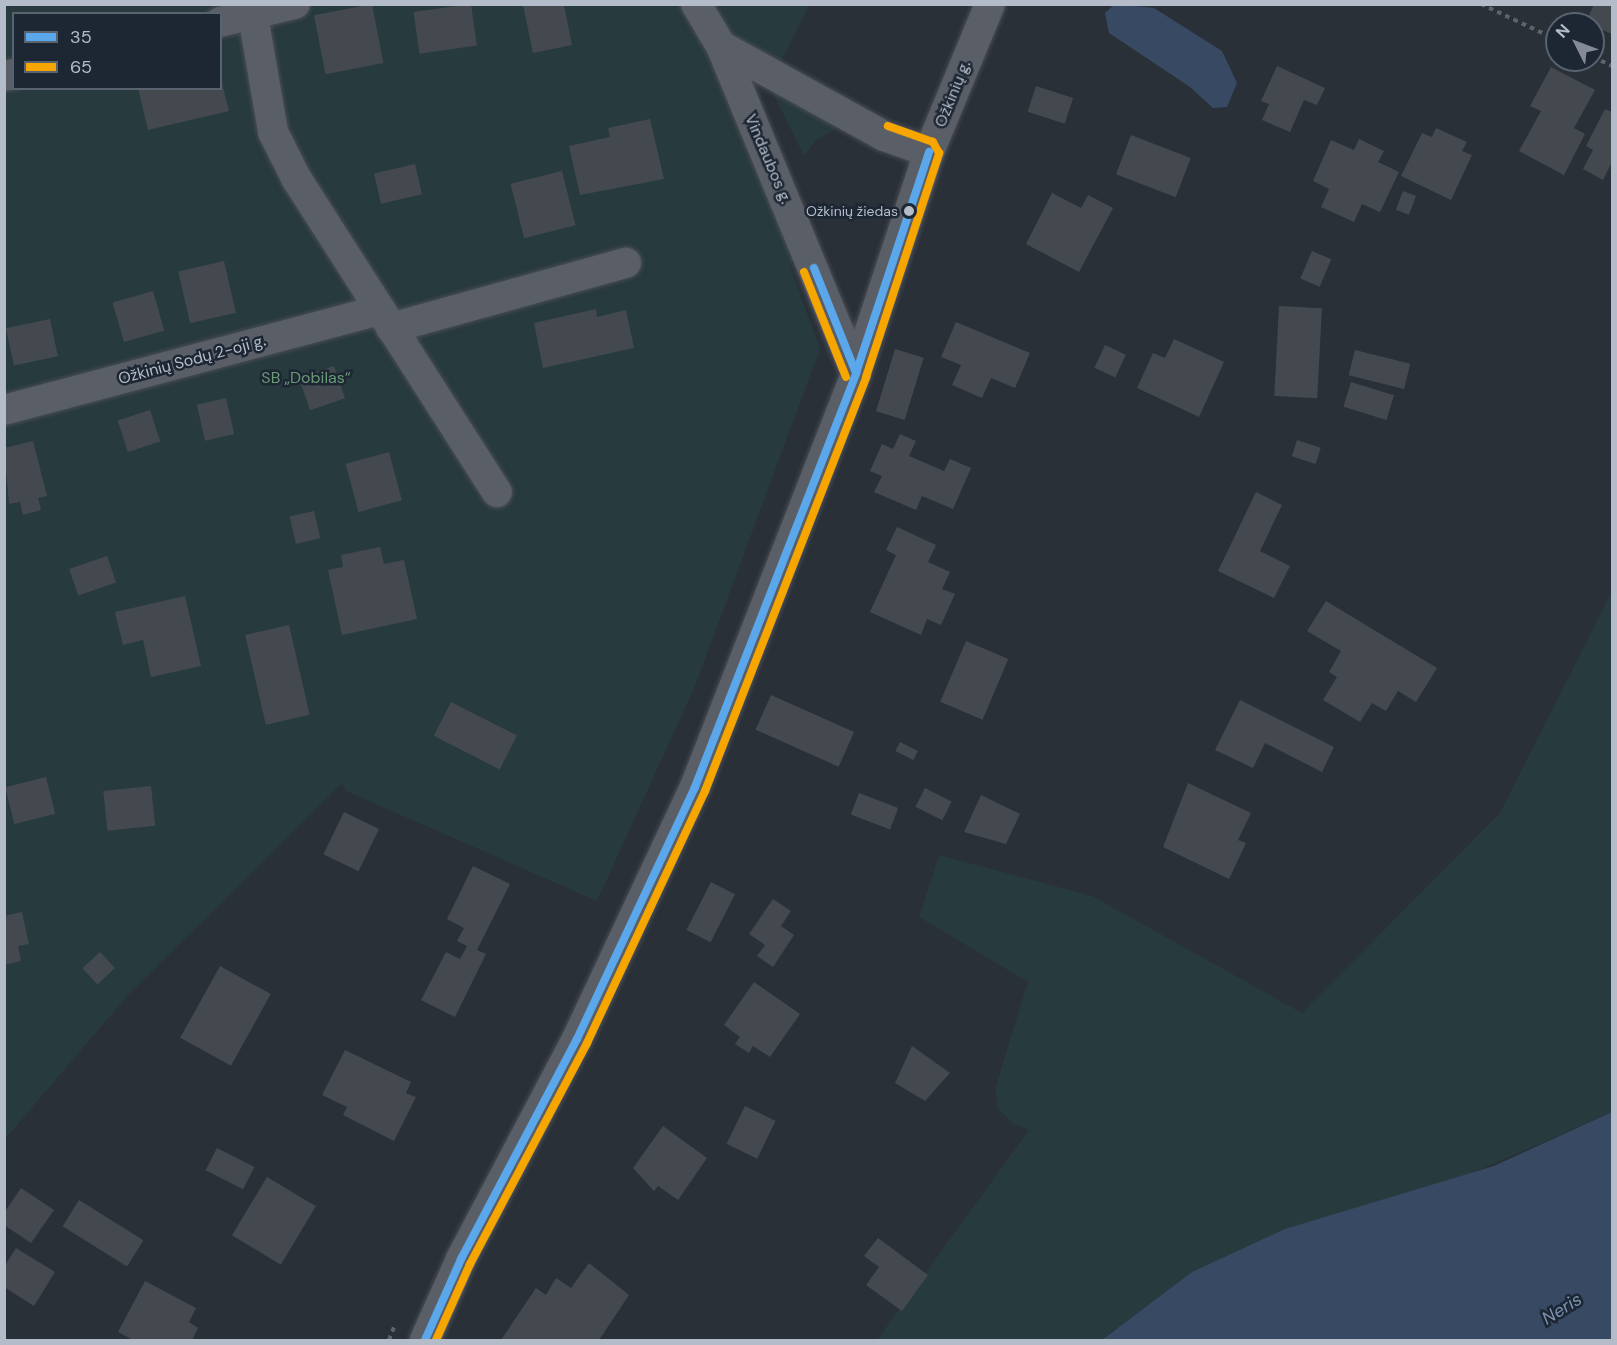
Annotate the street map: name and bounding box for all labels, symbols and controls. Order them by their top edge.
legend [12,12,222,90]
north arrow [1545,12,1605,72]
text: N [1551,20,1574,42]
text: 35 [70,25,92,49]
text: 65 [70,55,92,79]
street label: Ožkinių g. [931,58,975,130]
street label: Vindaubos g. [741,111,795,207]
place label: Ožkinių žiedas [806,203,898,219]
marker: Ožkinių žiedas [903,205,915,217]
street label: Ožkinių Sodų 2-oji g. [116,331,268,389]
park label: SB „Dobilas“ [261,368,351,388]
water label: Neris [1538,1288,1586,1330]

